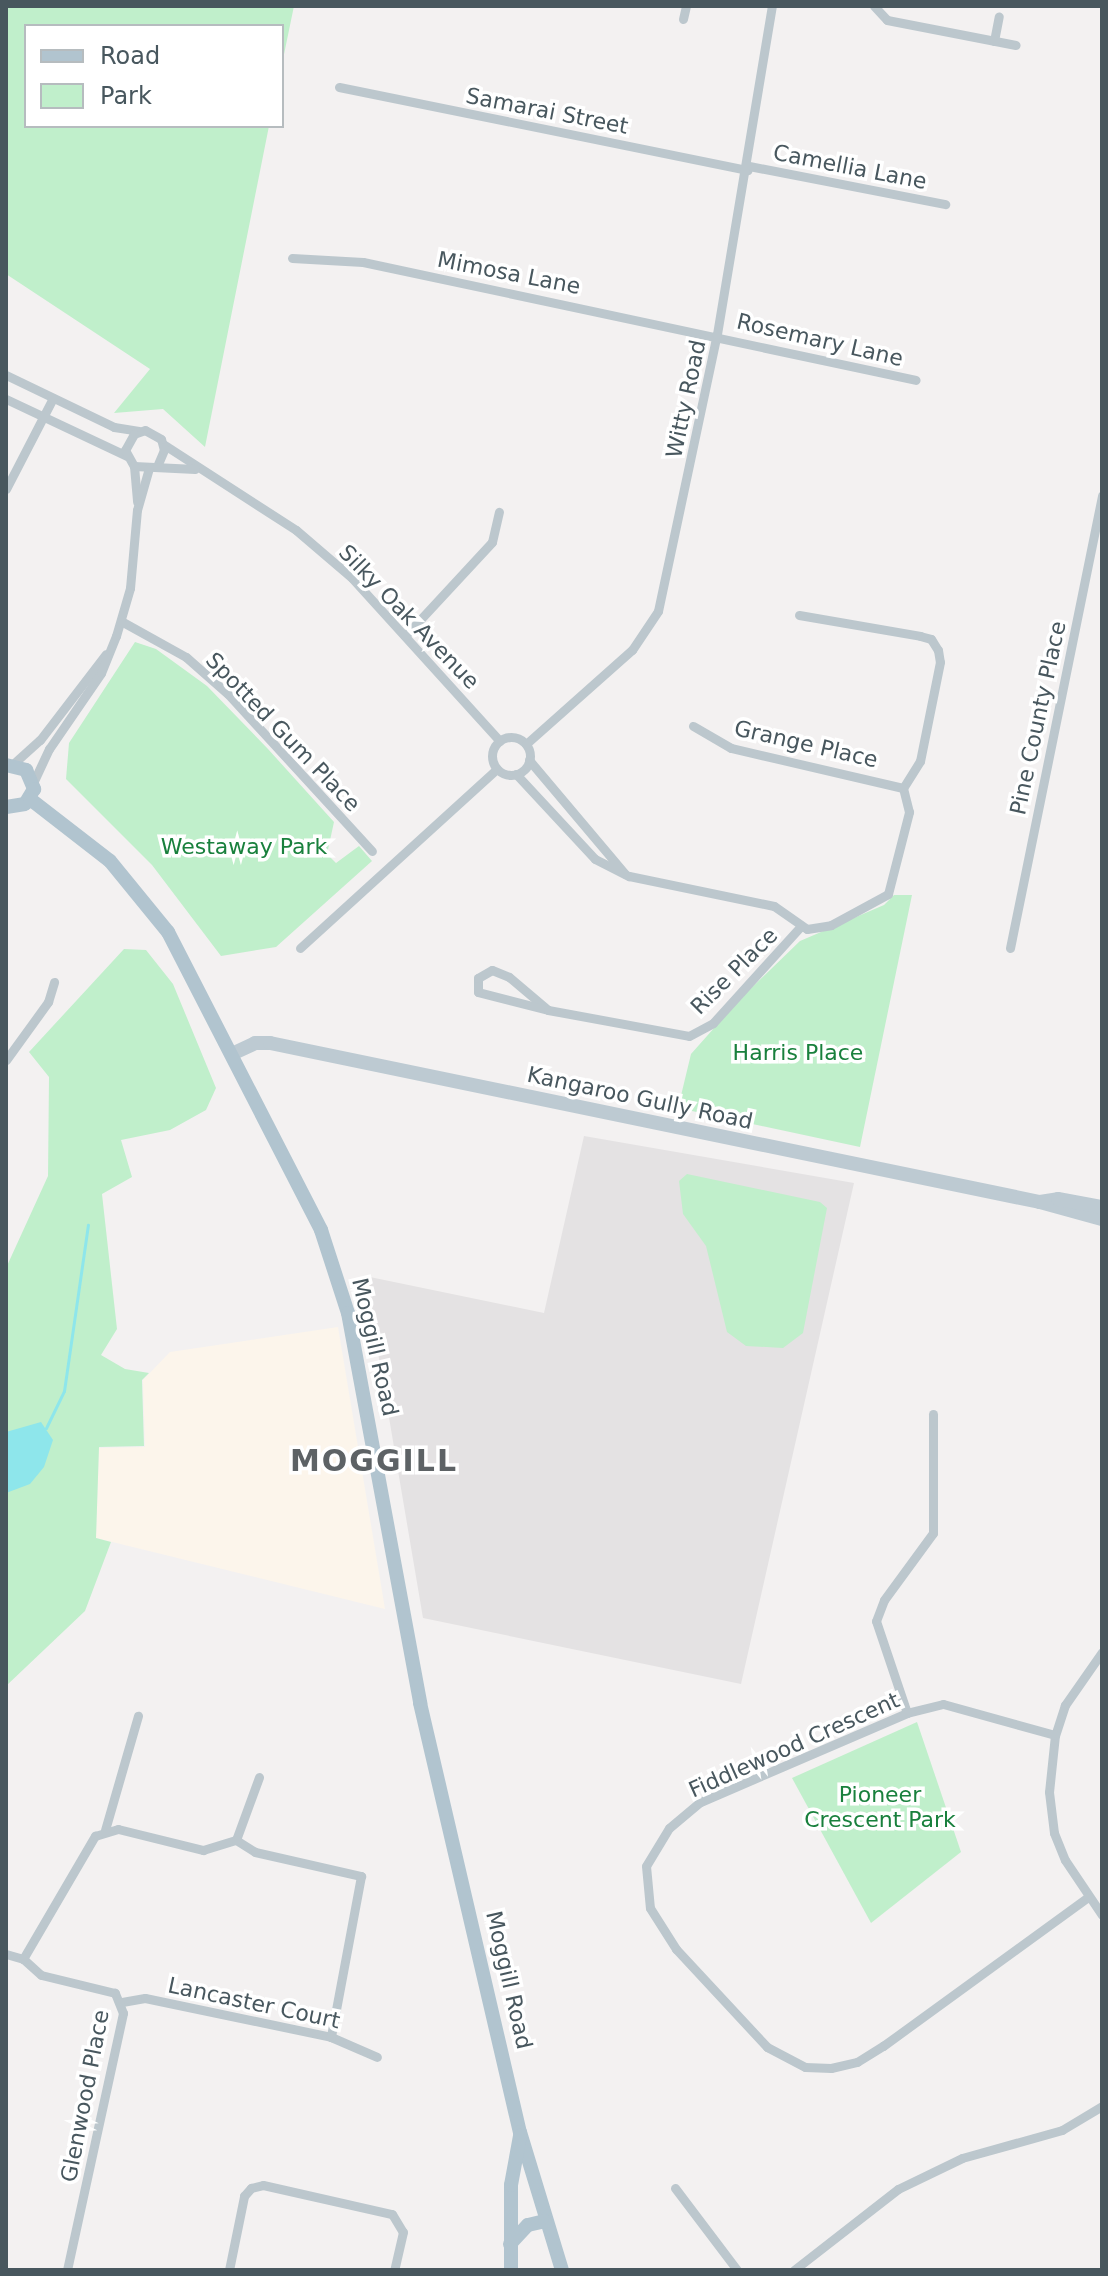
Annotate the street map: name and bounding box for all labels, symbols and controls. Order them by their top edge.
legend [24,24,284,128]
text: Road [100,42,160,70]
text: Park [100,82,152,110]
street label: Samarai Street [464,82,630,140]
street label: Camellia Lane [771,139,929,195]
street label: Mimosa Lane [435,246,583,300]
street label: Rosemary Lane [734,308,906,372]
street label: Witty Road [661,338,711,460]
street label: Silky Oak Avenue [333,539,485,695]
street label: Pine County Place [1005,619,1071,817]
street label: Spotted Gum Place [200,647,366,817]
street label: Grange Place [732,715,880,773]
park label: Westaway Park [161,834,327,860]
street label: Rise Place [685,922,783,1020]
park label: Harris Place [733,1040,863,1066]
street label: Kangaroo Gully Road [525,1061,755,1135]
street label: Moggill Road [346,1275,404,1419]
district label: MOGGILL [290,1443,458,1479]
street label: Fiddlewood Crescent [685,1687,903,1803]
park label: Pioneer Crescent Park [804,1781,956,1832]
street label: Moggill Road [480,1908,538,2052]
street label: Lancaster Court [165,1972,343,2034]
street label: Glenwood Place [55,2008,115,2184]

